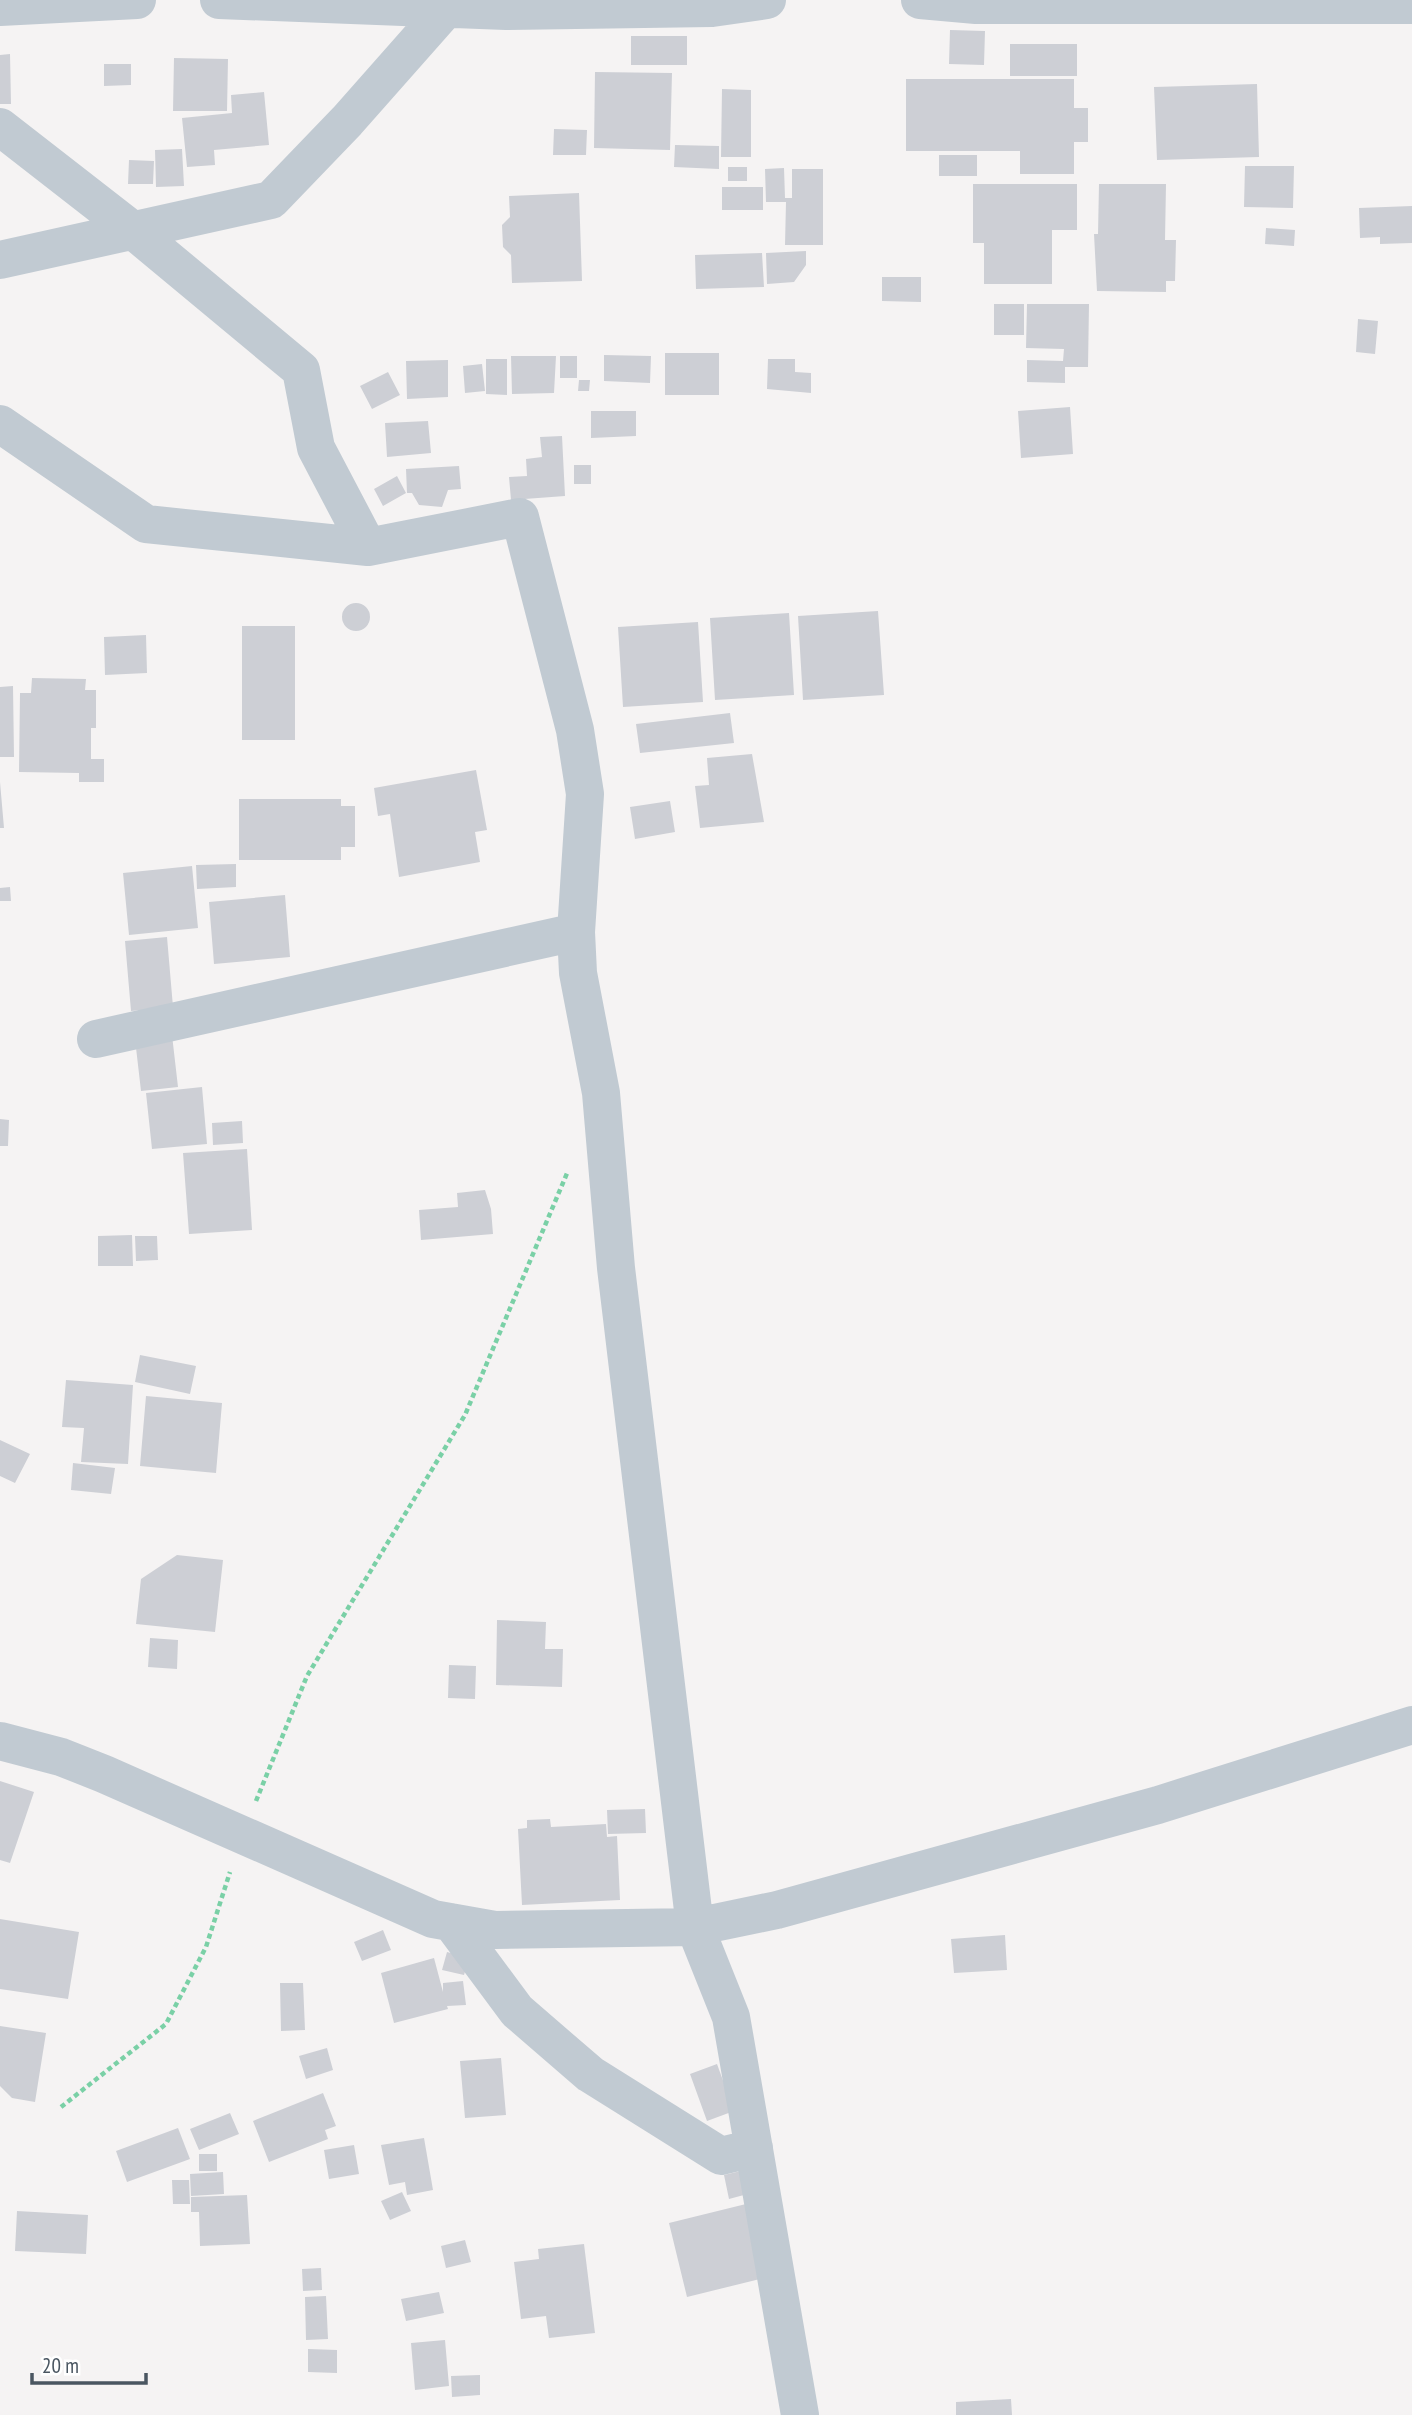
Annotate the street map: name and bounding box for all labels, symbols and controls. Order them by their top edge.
scale bar [32,2342,145,2386]
text: 20 m [42,2352,79,2379]

